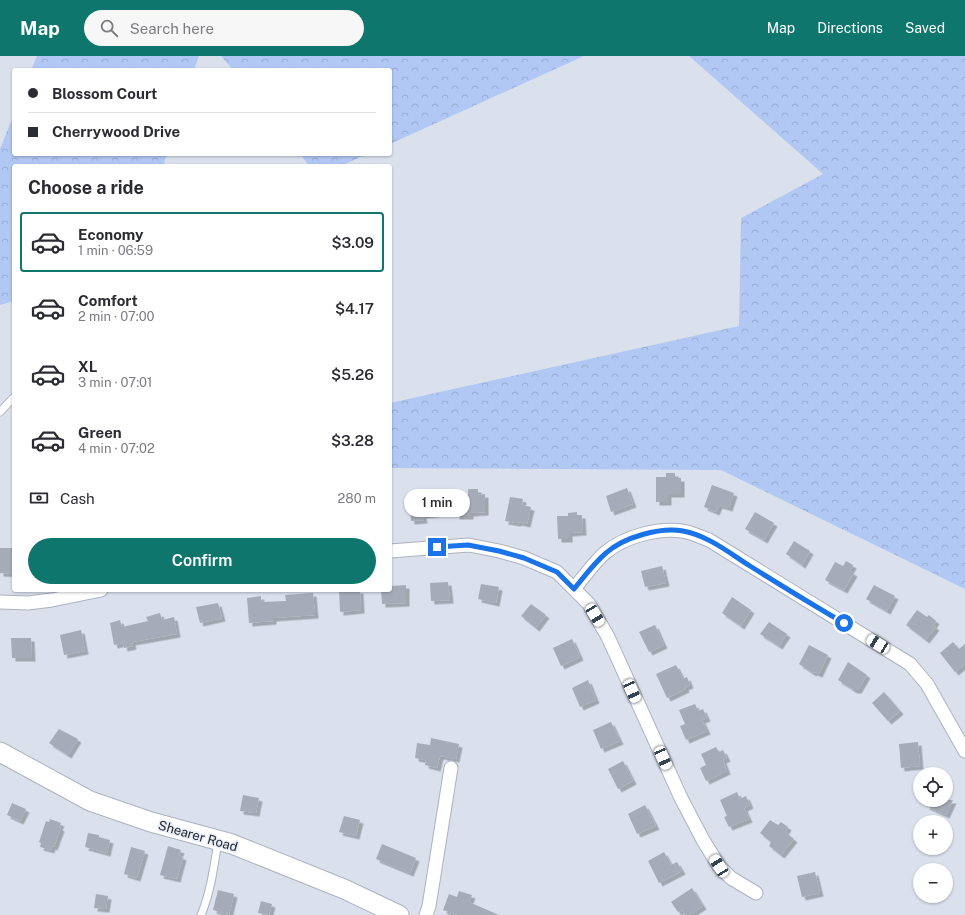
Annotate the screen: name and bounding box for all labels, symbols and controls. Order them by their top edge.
search box [84,10,364,46]
text: Map [20,17,60,39]
icon: search [98,17,120,39]
text: Search here [130,20,214,37]
text: Map [767,20,795,36]
text: Directions [817,20,883,36]
text: Saved [905,20,945,36]
text: Blossom Court [52,85,157,102]
text: Cherrywood Drive [52,123,180,140]
text: Choose a ride [28,177,144,198]
icon: car [30,224,66,260]
text: Economy [78,226,143,243]
text: $3.09 [331,234,374,251]
text: 1 min · 06:59 [78,243,153,258]
icon: car [30,290,66,326]
text: Comfort [78,292,138,309]
text: $4.17 [335,300,374,317]
text: 2 min · 07:00 [78,309,154,324]
icon: car [30,356,66,392]
text: XL [78,358,97,375]
text: $5.26 [331,366,374,383]
text: 3 min · 07:01 [78,375,152,390]
icon: car [30,422,66,458]
text: Green [78,424,122,441]
text: $3.28 [331,432,374,449]
text: 4 min · 07:02 [78,441,155,456]
icon: cash [28,487,50,509]
callout: 1 min [404,489,470,517]
text: Cash [60,490,95,507]
text: 280 m [338,491,376,506]
text: 1 min [422,495,452,510]
button: Confirm [28,538,376,584]
route end [428,538,446,556]
car [584,602,606,628]
route start [835,614,853,632]
car [865,633,891,655]
car [622,678,642,704]
car [653,745,673,771]
map controls [913,767,953,903]
button: locate [913,767,953,807]
button: + [913,815,953,855]
street label: Shearer Road [156,817,240,855]
car [708,853,730,879]
button: − [913,863,953,903]

